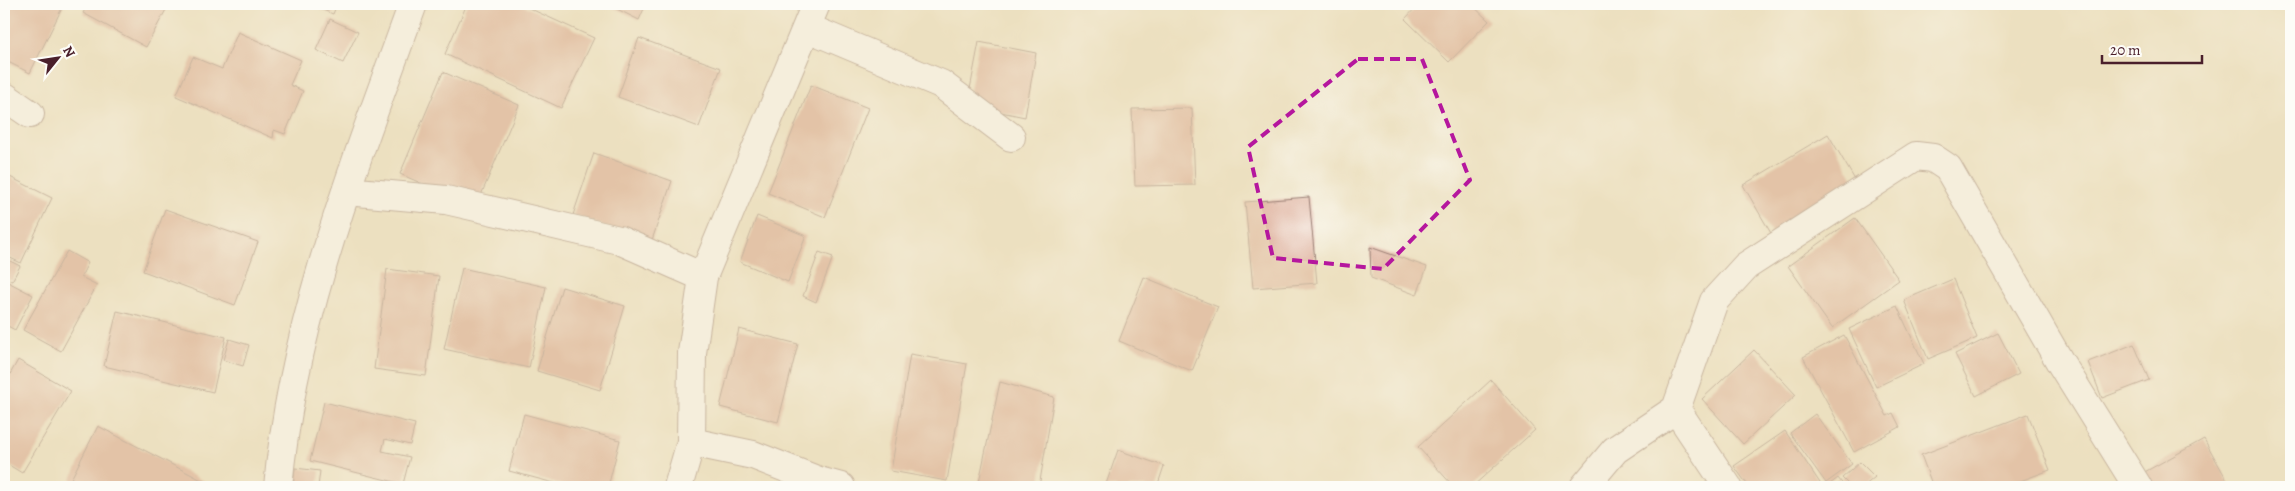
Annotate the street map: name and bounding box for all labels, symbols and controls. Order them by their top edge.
north arrow [32,32,82,82]
scale bar [2102,32,2202,64]
text: 20 m [2110,40,2141,60]
text: N [58,43,80,61]

